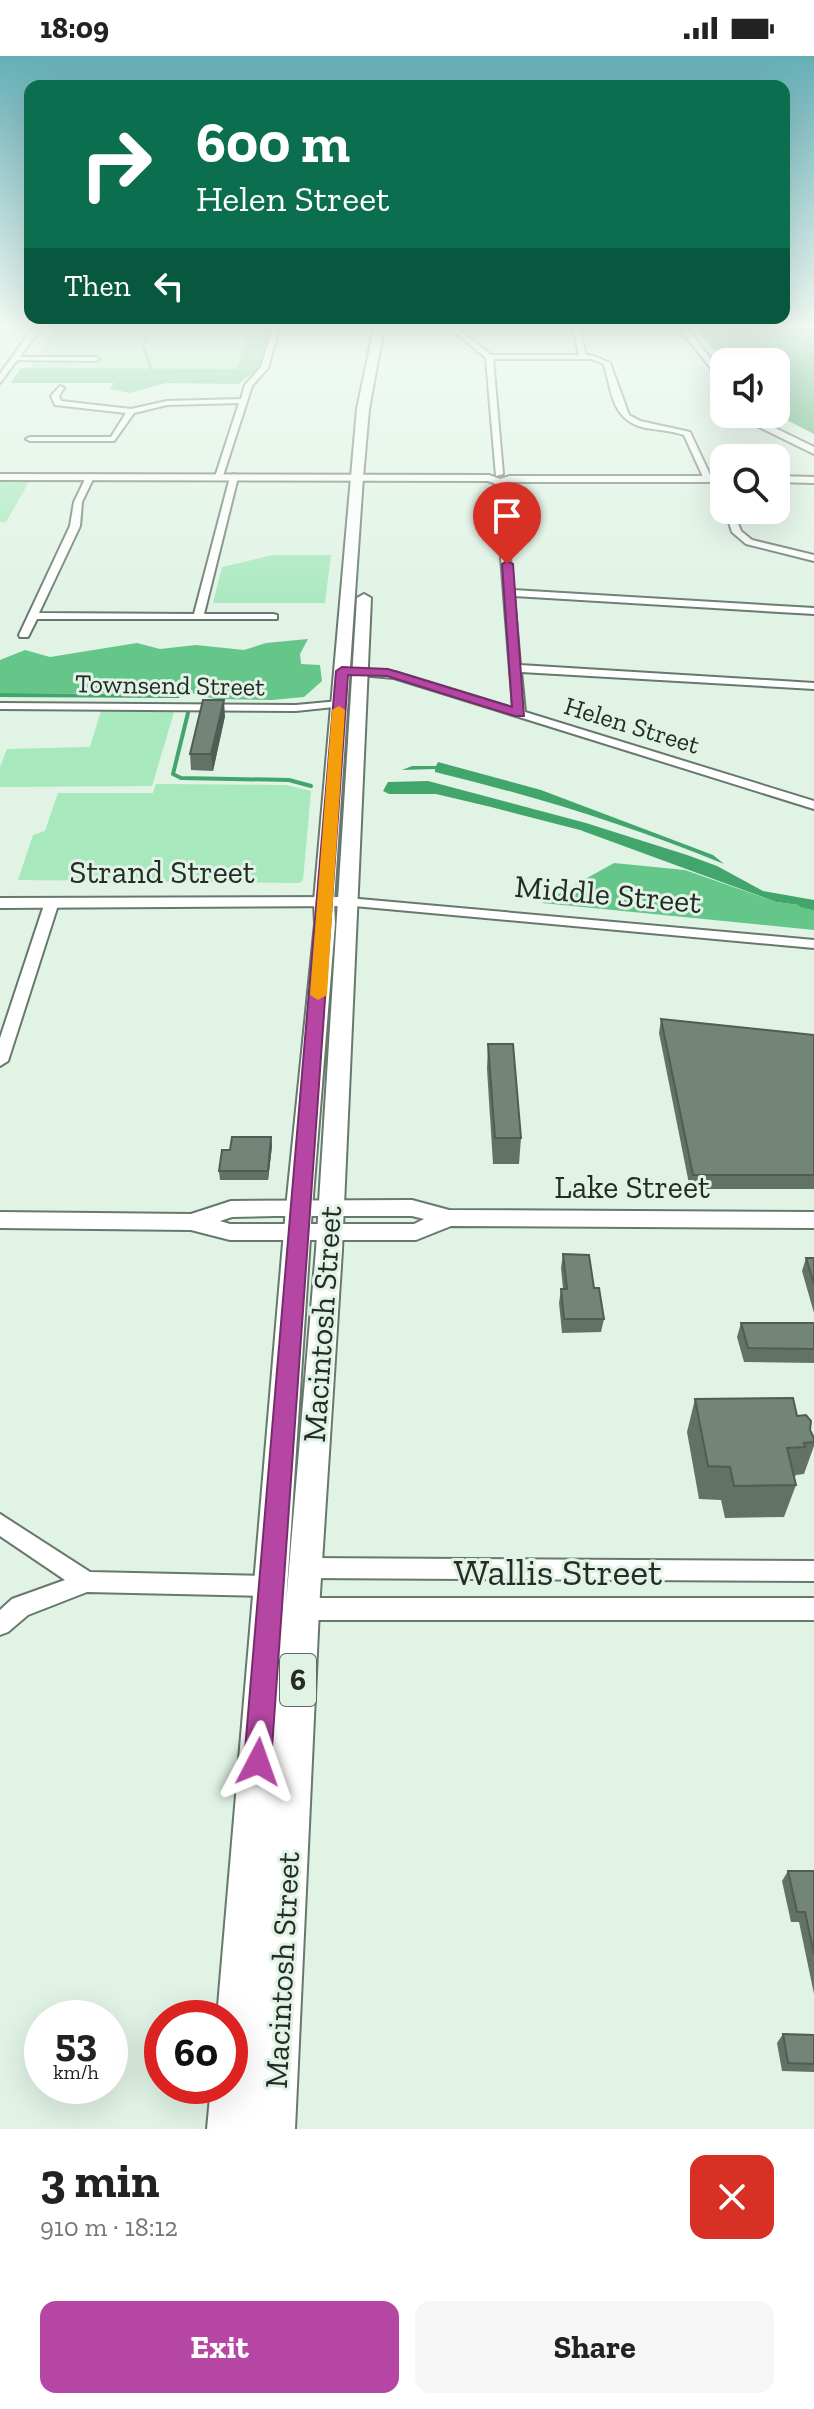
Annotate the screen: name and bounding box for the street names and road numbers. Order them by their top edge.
street label: Townsend Street [75,667,265,703]
street label: Helen Street [561,689,704,761]
street label: Strand Street [69,853,255,891]
street label: Middle Street [513,867,703,921]
street label: Lake Street [554,1168,710,1206]
street label: Macintosh Street [295,1204,349,1444]
street label: Wallis Street [454,1549,662,1595]
road number: 6 [280,1654,316,1706]
street label: Macintosh Street [257,1851,307,2089]

